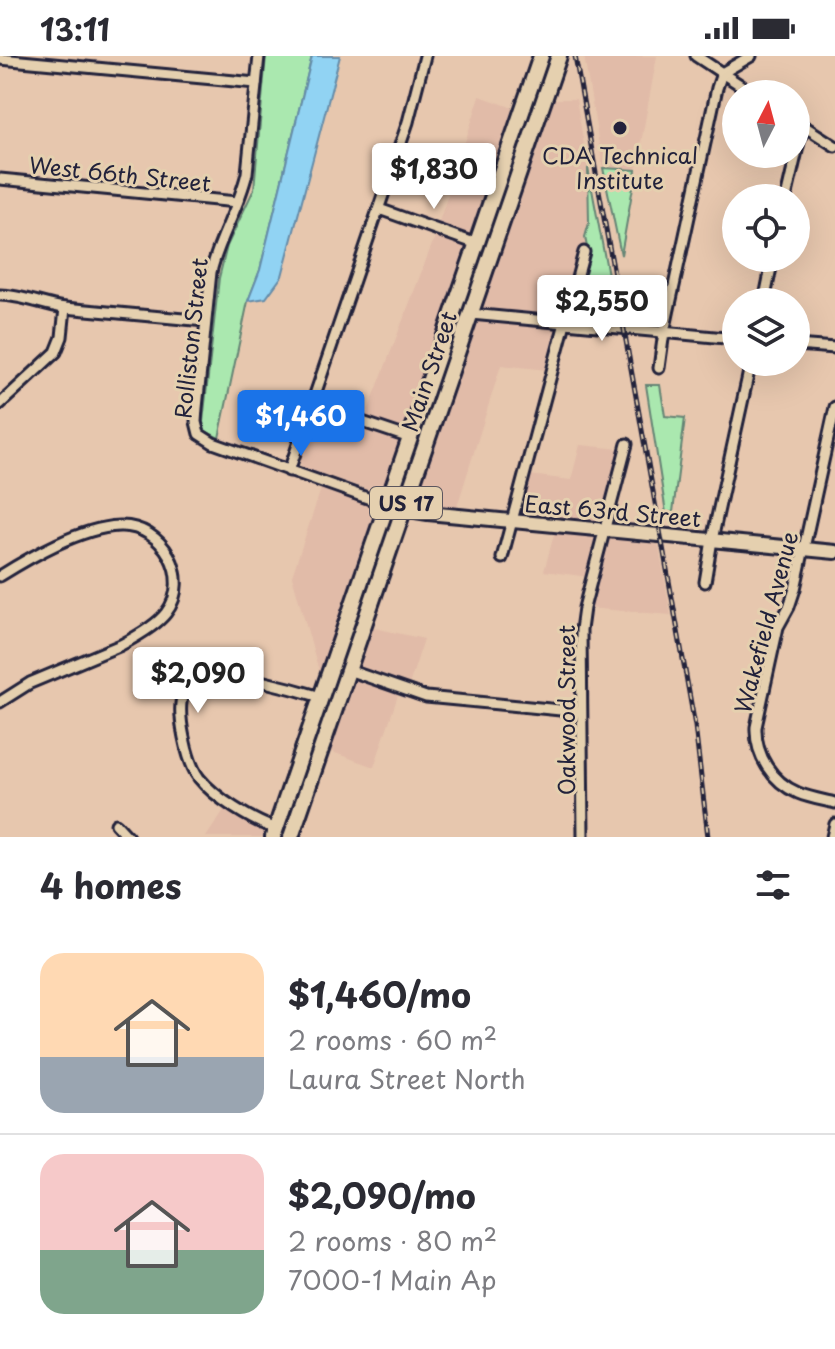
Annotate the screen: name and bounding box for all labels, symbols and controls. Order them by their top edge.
text: 13:11 [40,6,110,51]
north arrow [722,80,810,168]
map controls [722,80,810,376]
marker: CDA Technical Institute [611,119,629,137]
place label: CDA Technical Institute [542,138,698,196]
pin: $1,830 [369,143,499,211]
street label: West 66th Street [27,147,213,199]
text: $1,830 [390,149,478,188]
button: locate [722,184,810,272]
street label: Rolliston Street [165,256,215,420]
pin: $2,550 [537,275,667,343]
text: $2,550 [555,281,649,320]
button: layers [722,288,810,376]
street label: Main Street [392,306,464,436]
pin: $1,460 [236,390,366,458]
text: $1,460 [255,396,347,435]
street label: East 63rd Street [523,486,703,534]
road number: US 17 [370,487,442,519]
street label: Wakefield Avenue [725,528,805,716]
street label: Oakwood Street [549,625,582,795]
pin: $2,090 [133,647,263,715]
text: $2,090 [151,653,245,692]
text: 4 homes [40,859,182,911]
icon: filters [751,863,795,907]
text: $1,460/mo [288,968,471,1020]
icon: home [104,985,200,1081]
text: 2 rooms · 60 m² [288,1020,497,1059]
text: Laura Street North [288,1059,526,1098]
text: $2,090/mo [288,1169,476,1221]
icon: home [104,1186,200,1282]
text: 2 rooms · 80 m² [288,1221,497,1260]
text: 7000-1 Main Ap [288,1260,497,1299]

